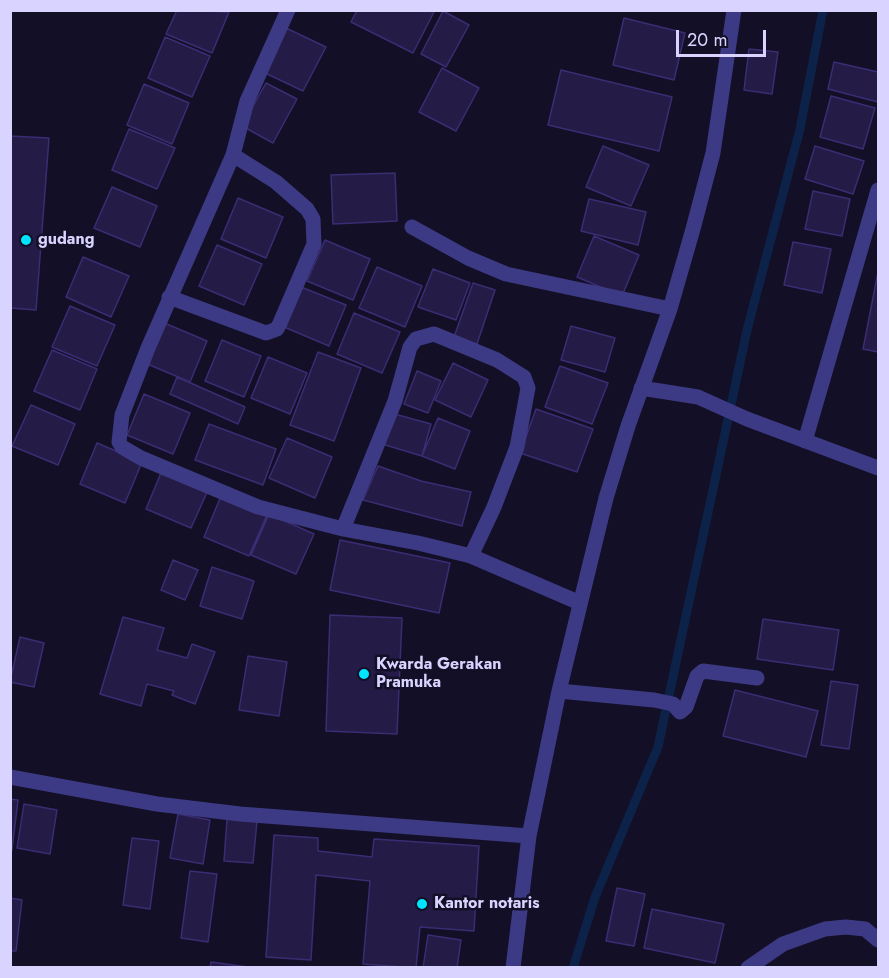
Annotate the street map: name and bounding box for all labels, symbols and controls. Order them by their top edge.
scale bar [679,18,769,56]
text: 20 m [687,27,727,53]
place label: gudang [38,230,94,250]
marker: gudang [19,233,33,247]
place label: Kwarda Gerakan Pramuka [376,655,502,693]
marker: Kwarda Gerakan Pramuka [357,667,371,681]
place label: Kantor notaris [434,894,540,914]
marker: Kantor notaris [415,897,429,911]

